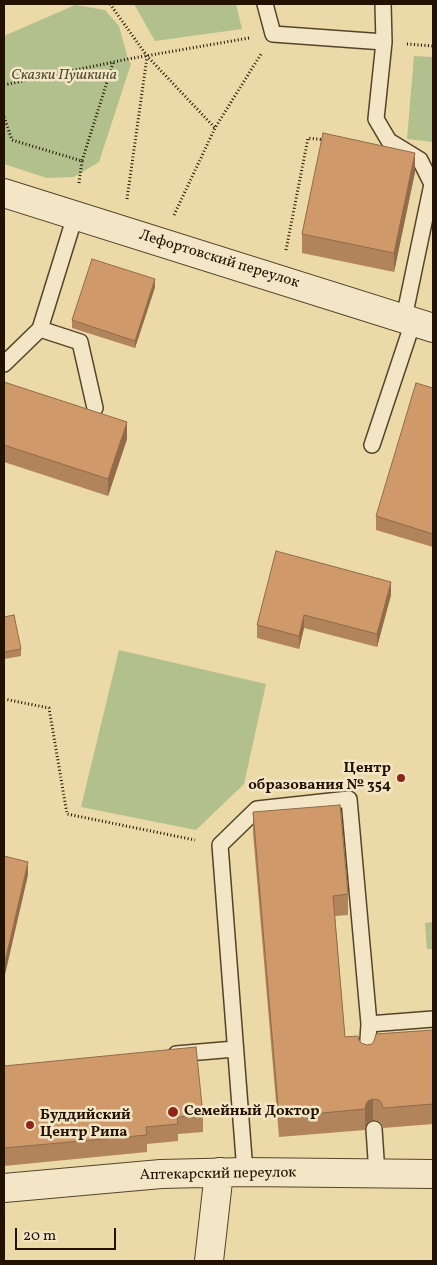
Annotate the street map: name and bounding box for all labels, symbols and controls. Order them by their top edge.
park label: Сказки Пушкина [11,67,117,85]
street label: Лефортовский переулок [137,227,301,293]
place label: Центр образования № 354 [248,760,391,795]
marker: Центр образования № 354 [395,772,407,784]
place label: Семейный Доктор [184,1103,320,1121]
marker: Семейный Доктор [166,1105,180,1119]
place label: Буддийский Центр Рипа [40,1107,131,1142]
marker: Буддийский Центр Рипа [24,1119,36,1131]
street label: Аптекарский переулок [140,1165,296,1185]
scale bar [18,1218,119,1250]
text: 20 m [23,1226,56,1247]

